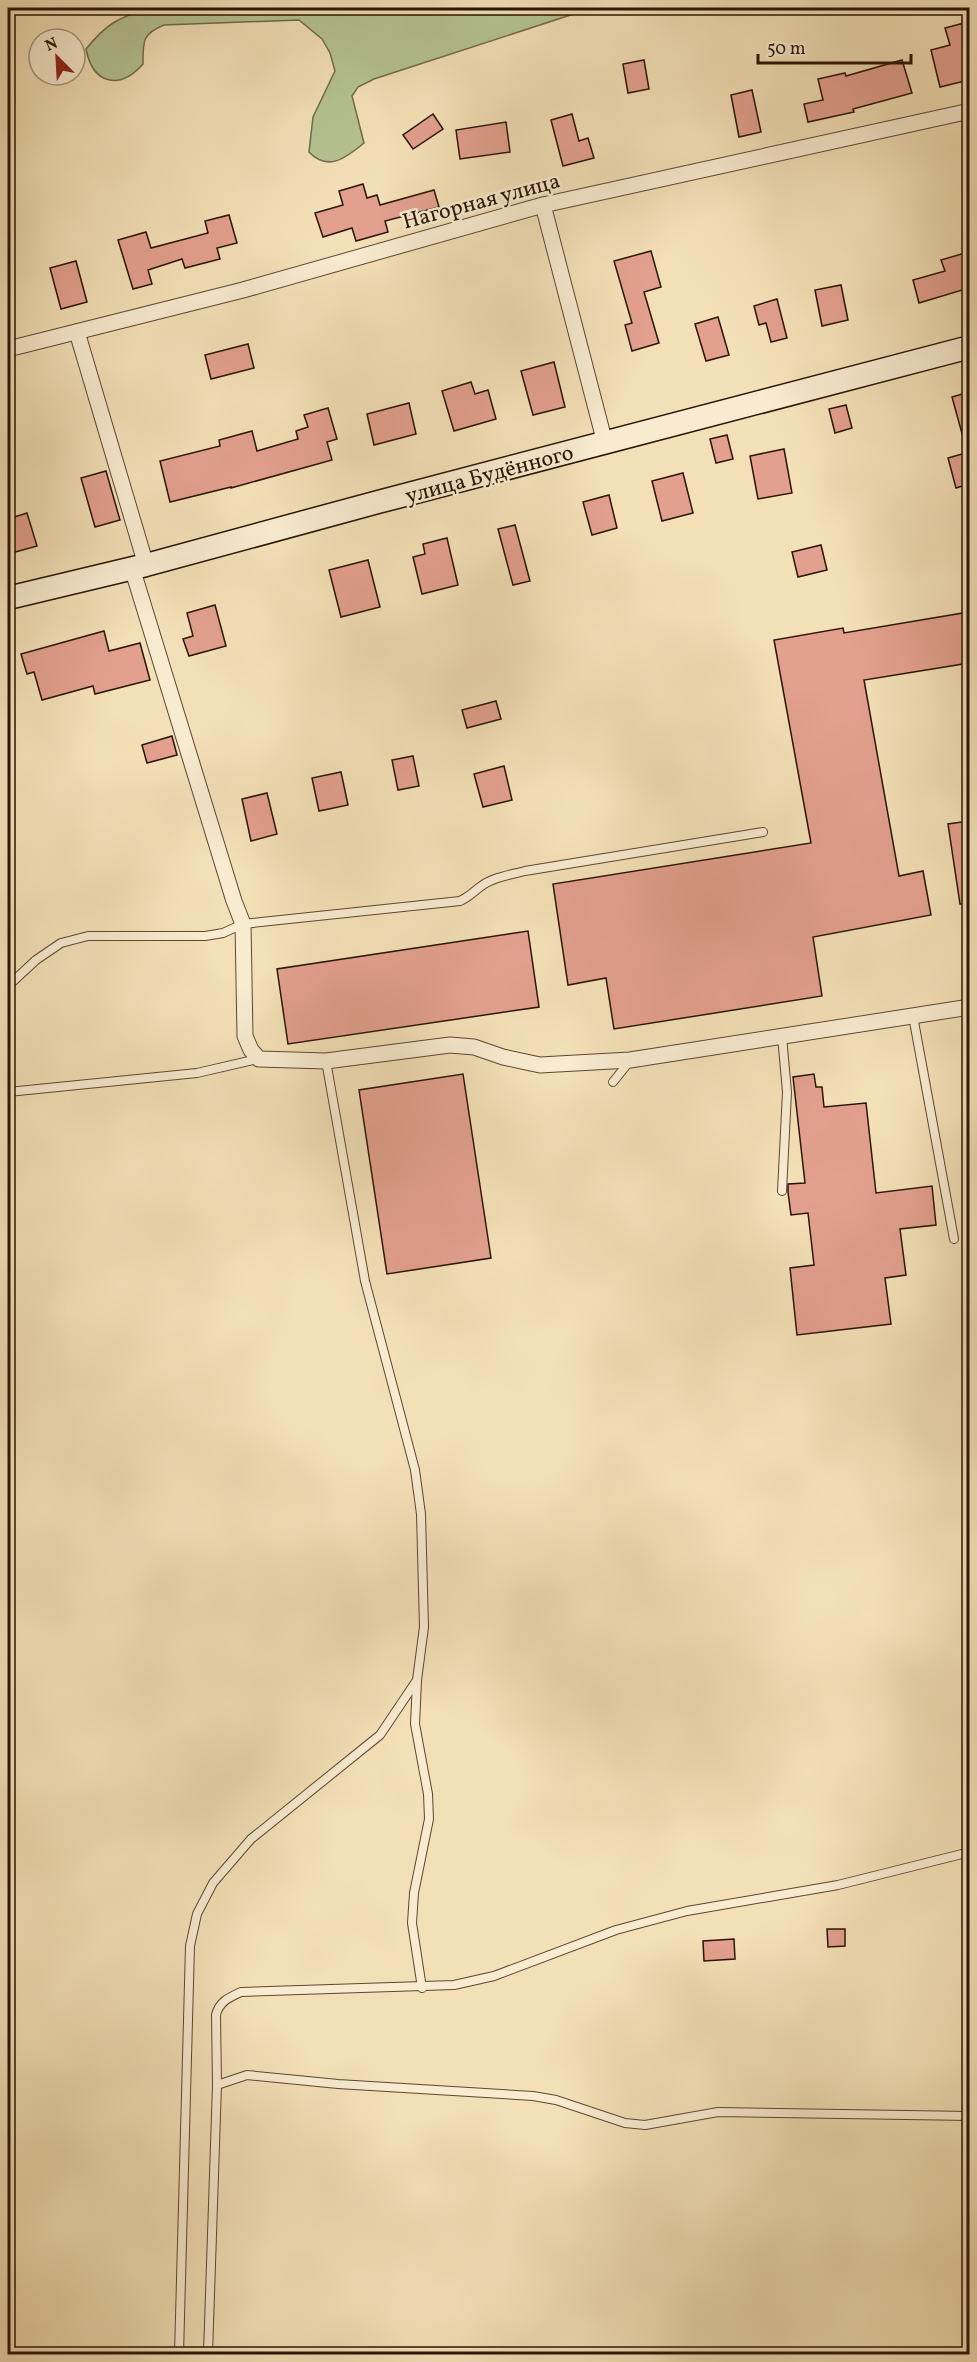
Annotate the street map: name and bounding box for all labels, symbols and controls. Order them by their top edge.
north arrow [27,27,87,87]
scale bar [758,27,911,65]
text: N [42,33,62,58]
text: 50 m [767,37,806,62]
street label: Нагорная улица [399,166,564,238]
street label: улица Будённого [402,438,577,513]

